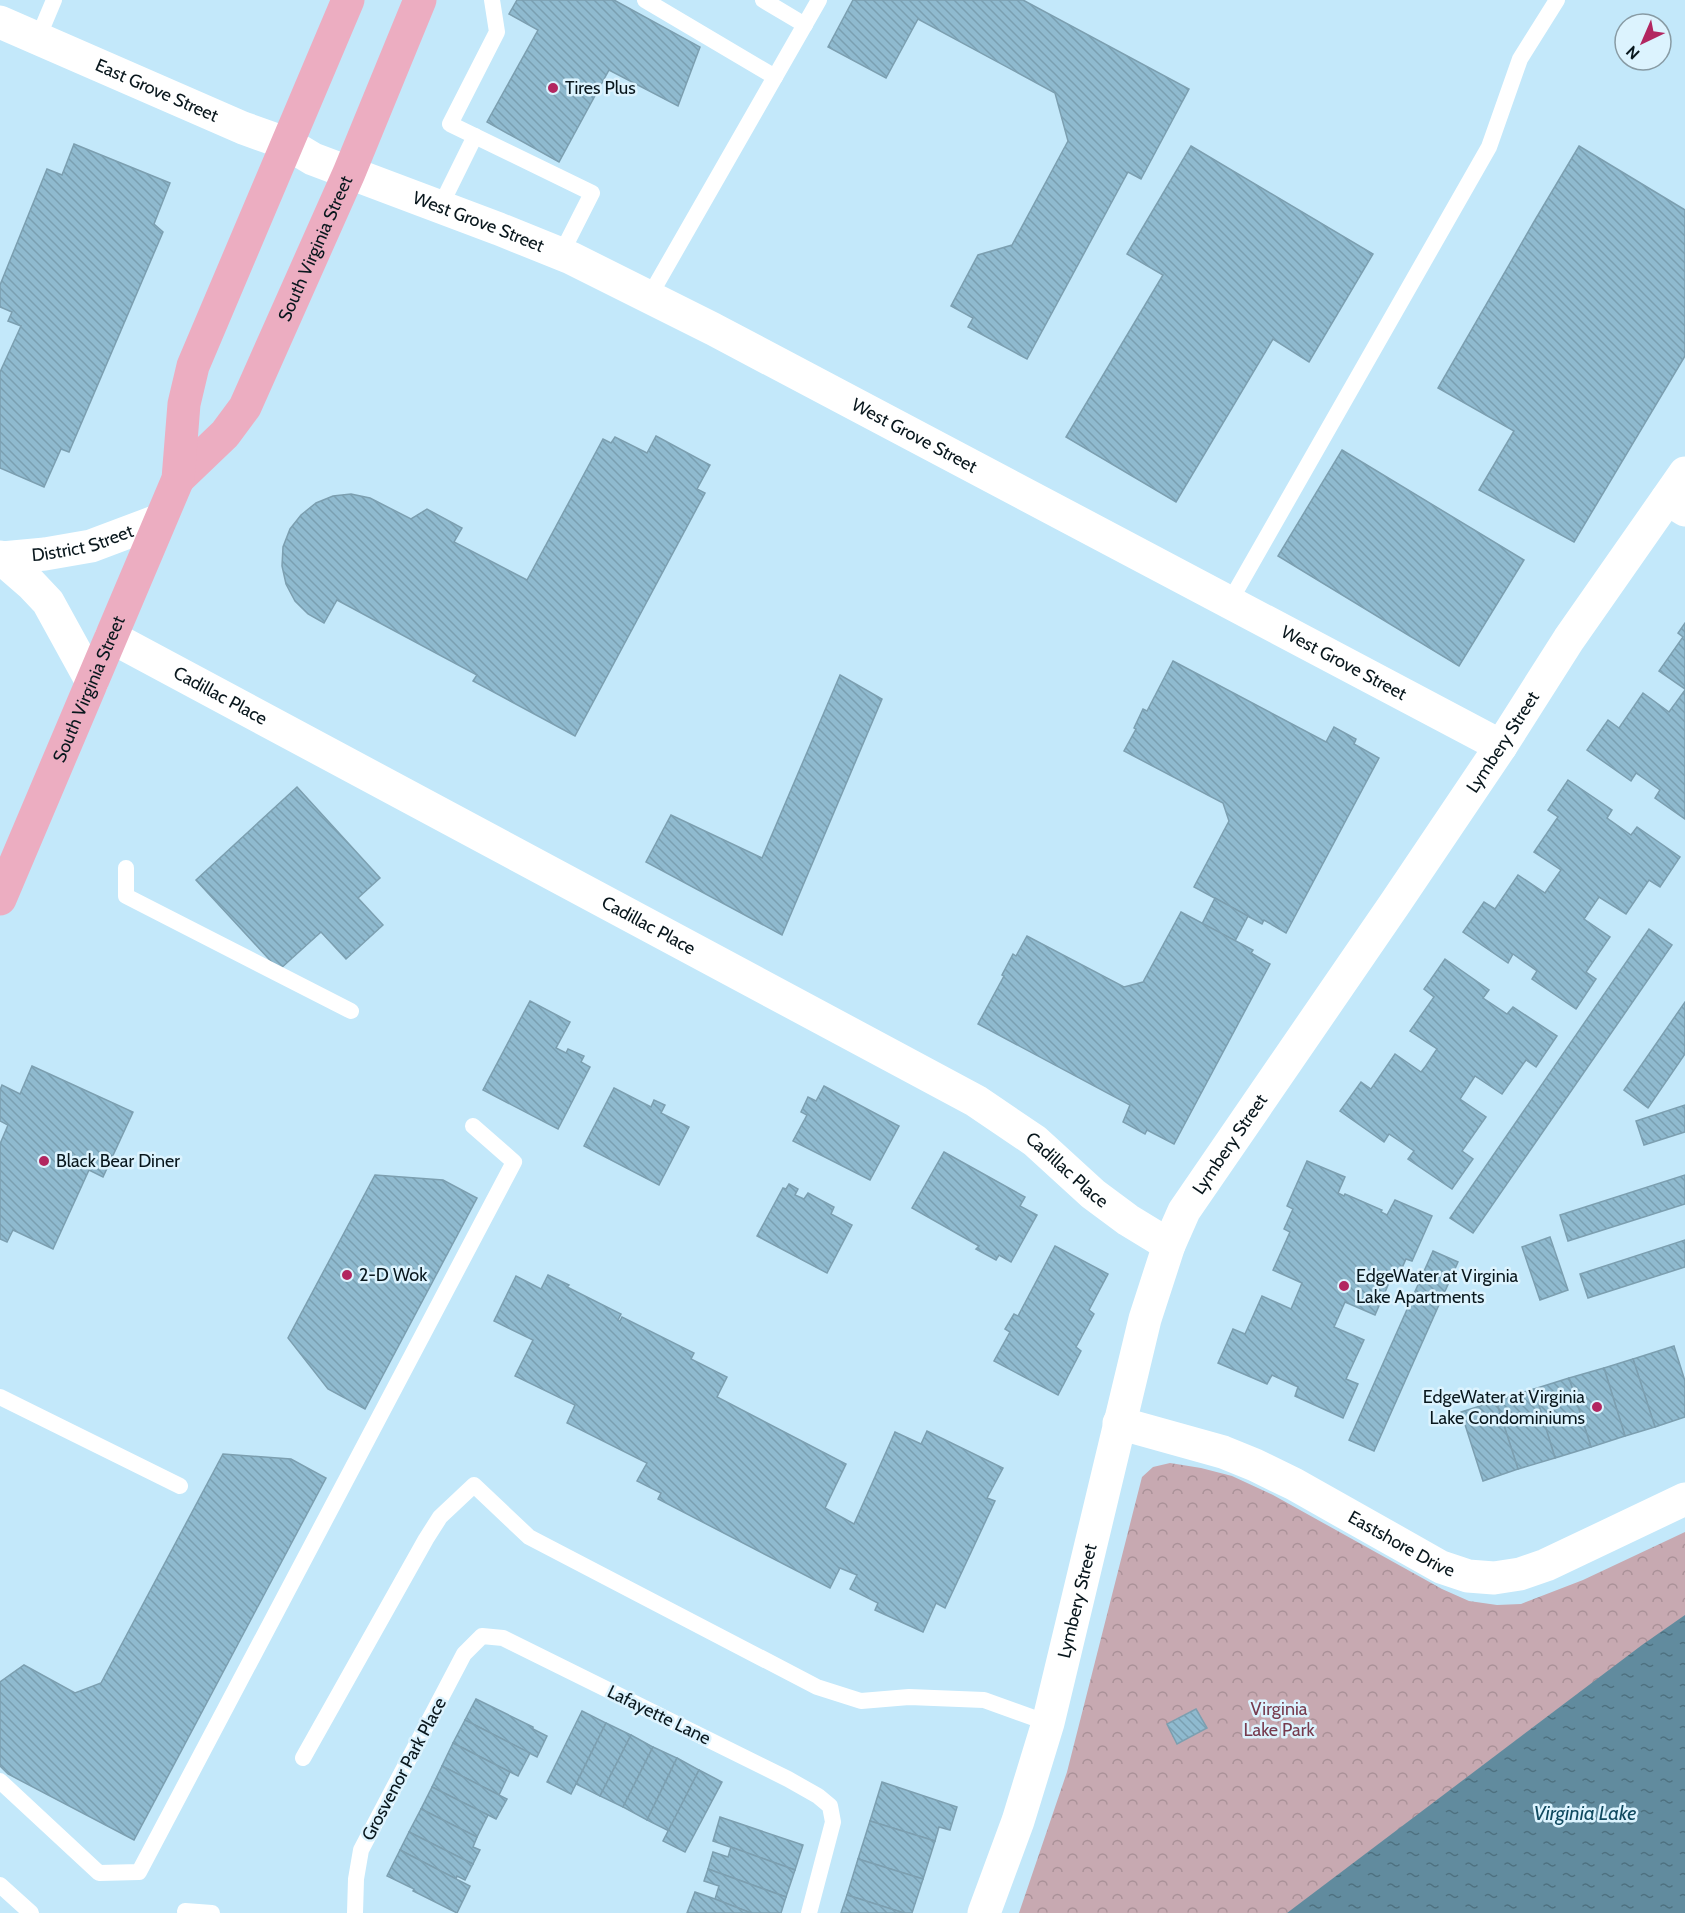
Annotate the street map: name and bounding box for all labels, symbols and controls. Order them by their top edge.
north arrow [1613,12,1673,72]
text: N [1622,42,1644,63]
street label: East Grove Street [92,54,222,127]
place label: Tires Plus [565,77,636,99]
marker: Tires Plus [546,81,560,95]
street label: South Virginia Street [273,172,357,325]
street label: West Grove Street [410,187,547,257]
street label: West Grove Street [848,393,981,478]
street label: District Street [31,520,136,566]
street label: South Virginia Street [48,612,130,766]
street label: West Grove Street [1278,621,1410,705]
street label: Cadillac Place [170,661,271,730]
street label: Lymbery Street [1462,687,1544,797]
street label: Cadillac Place [598,891,699,959]
street label: Lymbery Street [1188,1090,1272,1199]
street label: Cadillac Place [1022,1127,1113,1213]
place label: Black Bear Diner [56,1150,180,1172]
marker: Black Bear Diner [37,1154,51,1168]
place label: 2-D Wok [359,1264,428,1286]
place label: EdgeWater at Virginia Lake Apartments [1356,1265,1519,1308]
marker: 2-D Wok [340,1268,354,1282]
marker: EdgeWater at Virginia Lake Apartments [1337,1279,1351,1293]
place label: EdgeWater at Virginia Lake Condominiums [1423,1386,1585,1429]
marker: EdgeWater at Virginia Lake Condominiums [1590,1400,1604,1414]
street label: Eastshore Drive [1344,1506,1457,1582]
street label: Lymbery Street [1053,1542,1102,1660]
street label: Lafayette Lane [604,1681,714,1749]
street label: Grosvenor Park Place [357,1694,451,1844]
park label: Virginia Lake Park [1243,1698,1315,1741]
water label: Virginia Lake [1534,1801,1636,1825]

